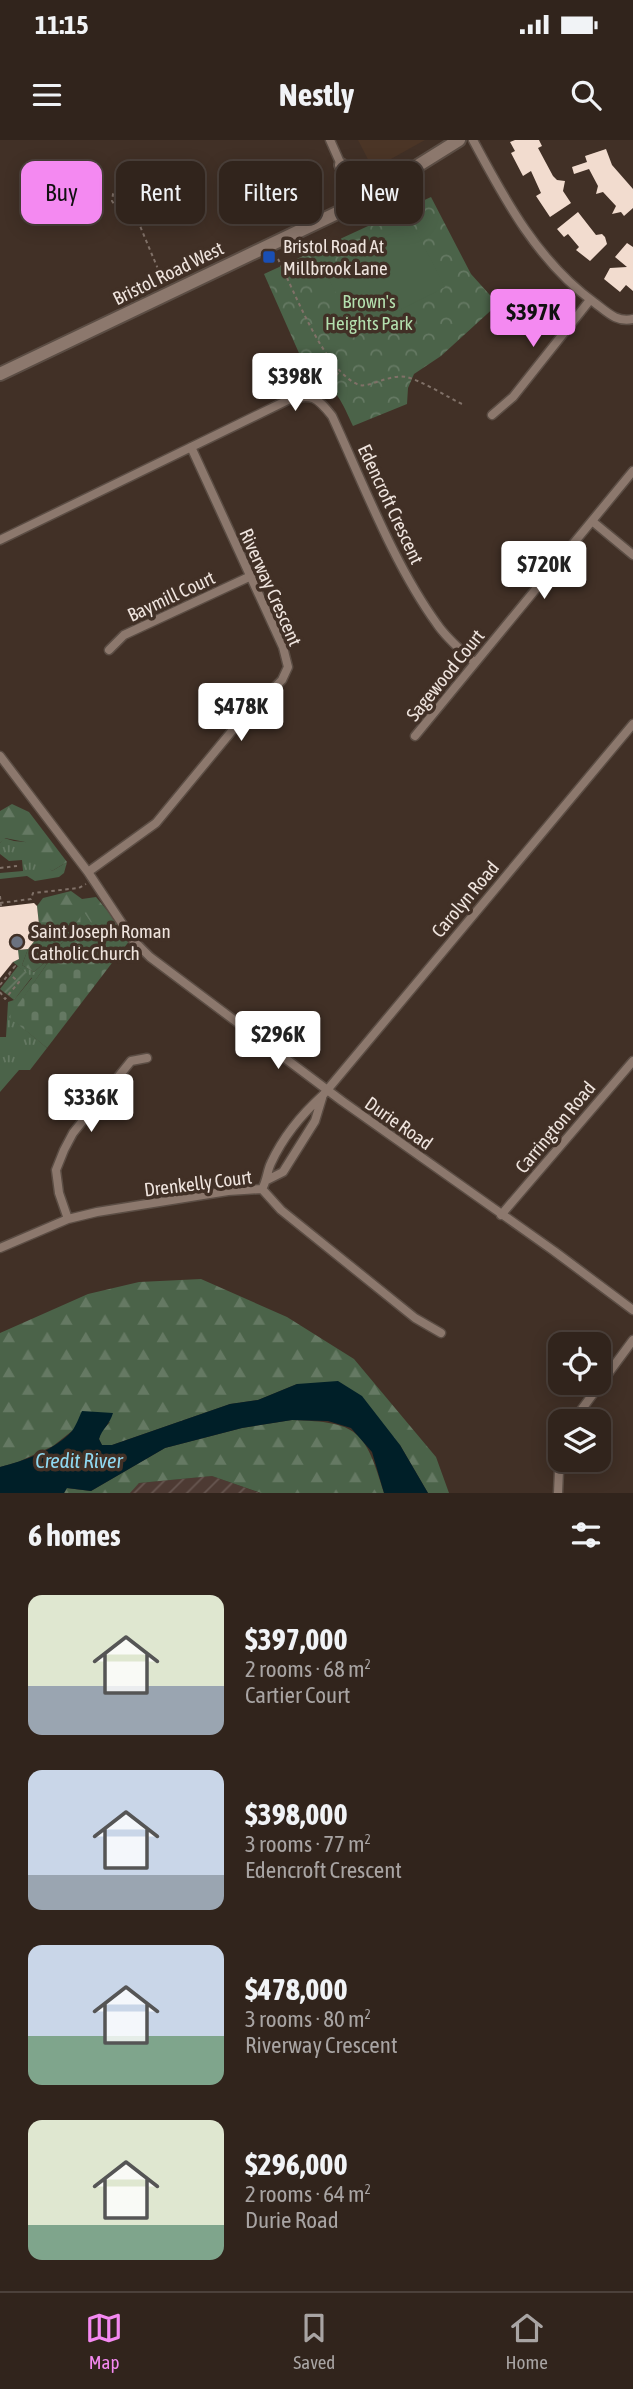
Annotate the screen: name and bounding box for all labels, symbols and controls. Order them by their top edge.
text: 11:15 [35,10,89,40]
icon: menu [28,76,66,114]
text: Nestly [279,76,354,113]
icon: search [567,76,605,114]
chip: Buy [21,161,102,224]
chip: Rent [116,161,205,224]
chip: Filters [219,161,322,224]
chip: New [336,161,423,224]
place label: Bristol Road At Millbrook Lane [283,235,388,279]
street label: Bristol Road West [109,237,227,309]
marker: Bristol Road At Millbrook Lane [261,249,277,265]
park label: Brown's Heights Park [325,290,414,334]
pin: $397K [484,290,582,349]
text: $397K [506,299,560,325]
pin: $398K [246,354,344,413]
text: $398K [268,363,322,389]
street label: Edencroft Crescent [354,441,428,567]
street label: Riverway Crescent [235,525,307,649]
pin: $720K [495,542,593,601]
text: $720K [517,551,571,577]
street label: Baymill Court [124,566,218,626]
street label: Sagewood Court [401,625,489,725]
pin: $478K [192,684,290,743]
text: $478K [214,693,268,719]
street label: Carolyn Road [427,856,503,942]
place label: Saint Joseph Roman Catholic Church [31,920,171,964]
marker: Saint Joseph Roman Catholic Church [9,934,25,950]
pin: $296K [229,1012,327,1071]
text: $296K [251,1021,305,1047]
pin: $336K [42,1074,140,1134]
street label: Carrington Road [510,1077,600,1177]
text: $336K [64,1084,118,1110]
street label: Durie Road [361,1092,437,1154]
street label: Drenkelly Court [143,1165,253,1201]
map controls [548,1332,611,1472]
button: locate [548,1332,611,1395]
button: layers [548,1409,611,1472]
water label: Credit River [35,1448,123,1472]
icon: filters [567,1516,605,1554]
text: 6 homes [28,1518,121,1552]
text: $397,000 [245,1622,348,1656]
icon: home [84,1623,168,1707]
text: 2 rooms · 68 m² [245,1656,371,1682]
text: Cartier Court [245,1682,350,1708]
text: $398,000 [245,1797,348,1831]
icon: home [84,1798,168,1882]
text: 3 rooms · 77 m² [245,1831,371,1857]
text: Edencroft Crescent [245,1857,402,1883]
text: $478,000 [245,1972,348,2006]
icon: home [84,1973,168,2057]
text: 3 rooms · 80 m² [245,2006,371,2032]
text: Riverway Crescent [245,2032,398,2058]
text: $296,000 [245,2147,348,2181]
icon: home [84,2148,168,2232]
text: 2 rooms · 64 m² [245,2181,371,2207]
text: Durie Road [245,2207,339,2233]
tab: Map [85,2309,123,2373]
tab: Saved [293,2309,335,2373]
tab: Home [506,2309,548,2373]

